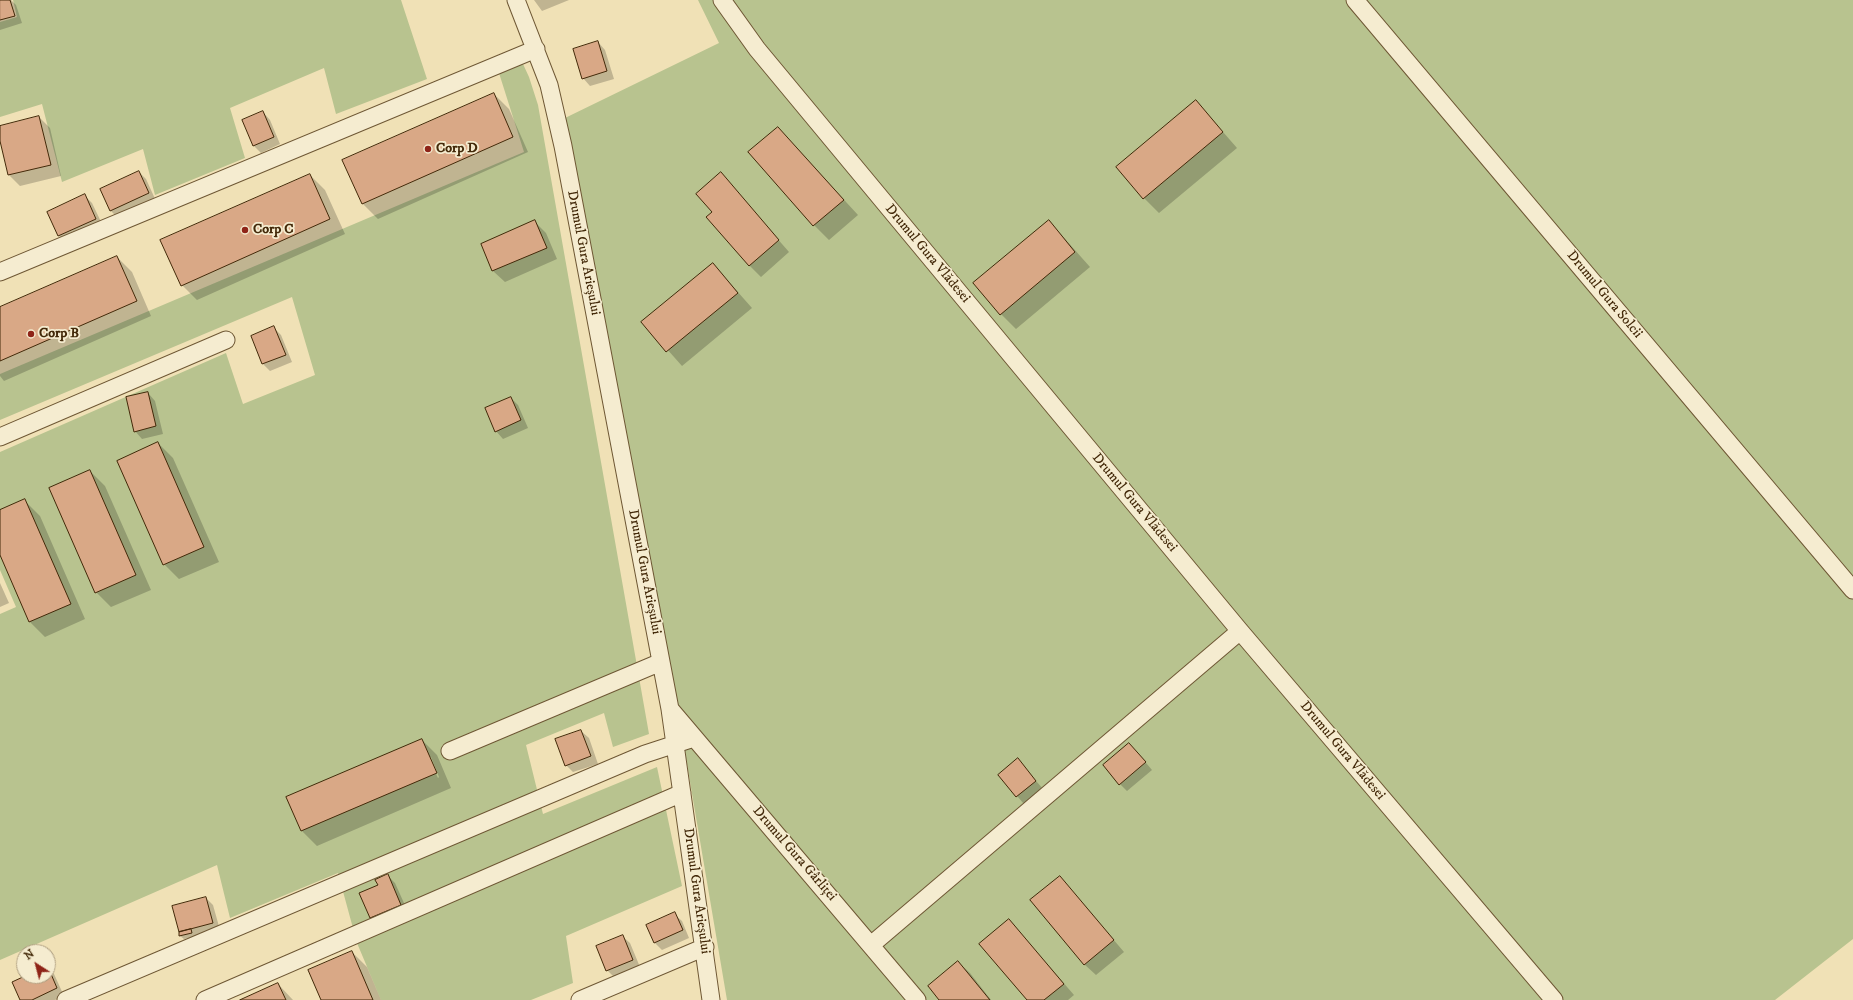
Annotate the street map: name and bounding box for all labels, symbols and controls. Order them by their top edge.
place label: Corp D [436,141,478,157]
marker: Corp D [423,144,433,154]
street label: Drumul Gura Arieșului [563,189,603,317]
street label: Drumul Gura Vlădesei [881,201,973,307]
place label: Corp C [253,222,294,238]
marker: Corp C [240,225,250,235]
street label: Drumul Gura Solcii [1563,248,1645,342]
place label: Corp B [39,326,79,342]
marker: Corp B [26,329,36,339]
street label: Drumul Gura Vlădesei [1088,450,1180,556]
street label: Drumul Gura Arieșului [624,508,664,636]
street label: Drumul Gura Vlădesei [1296,698,1388,804]
street label: Drumul Gura Gârliței [748,803,840,905]
street label: Drumul Gura Arieșului [679,827,713,955]
north arrow [16,944,56,984]
text: N [22,947,37,963]

